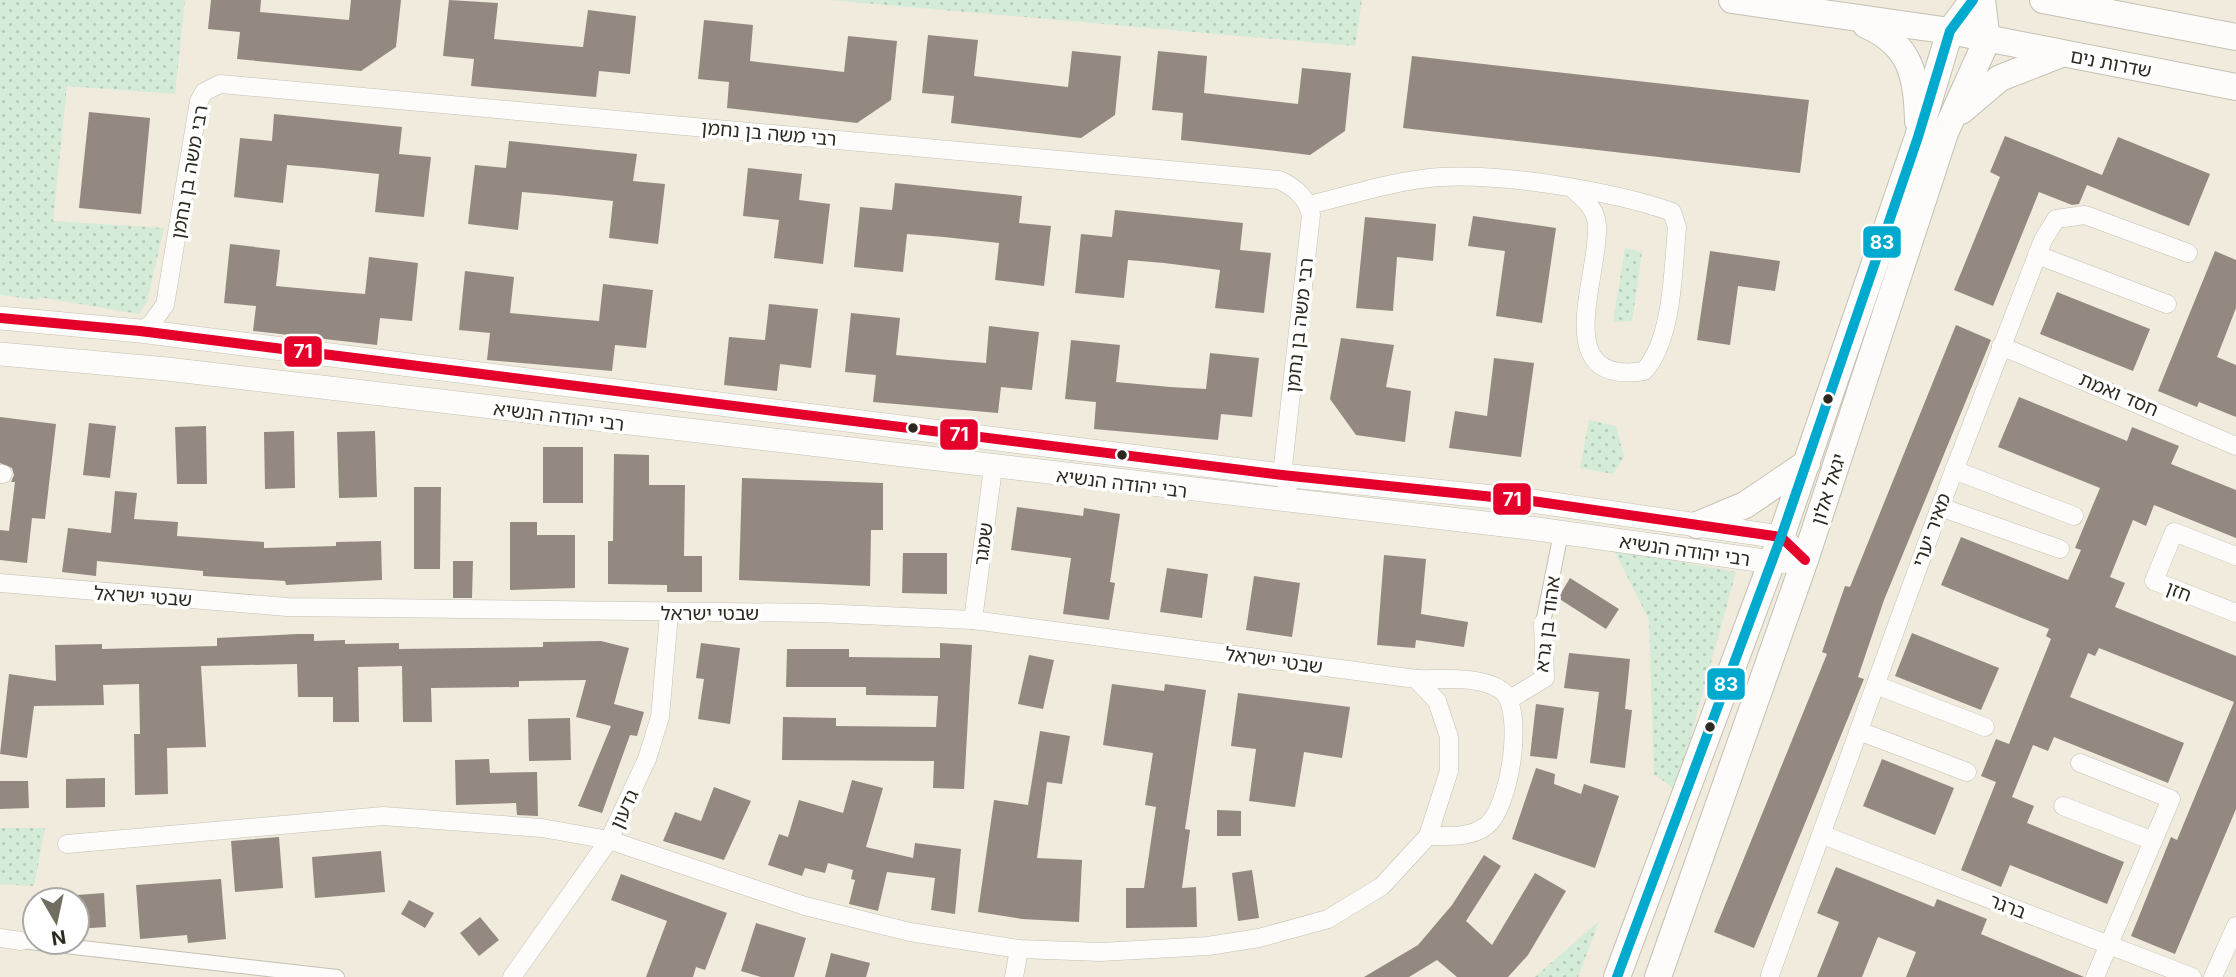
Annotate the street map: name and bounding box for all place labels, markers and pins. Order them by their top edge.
unlabelled marker [1821,392,1835,406]
unlabelled marker [906,421,920,435]
unlabelled marker [1115,448,1129,462]
unlabelled marker [1703,720,1717,734]

